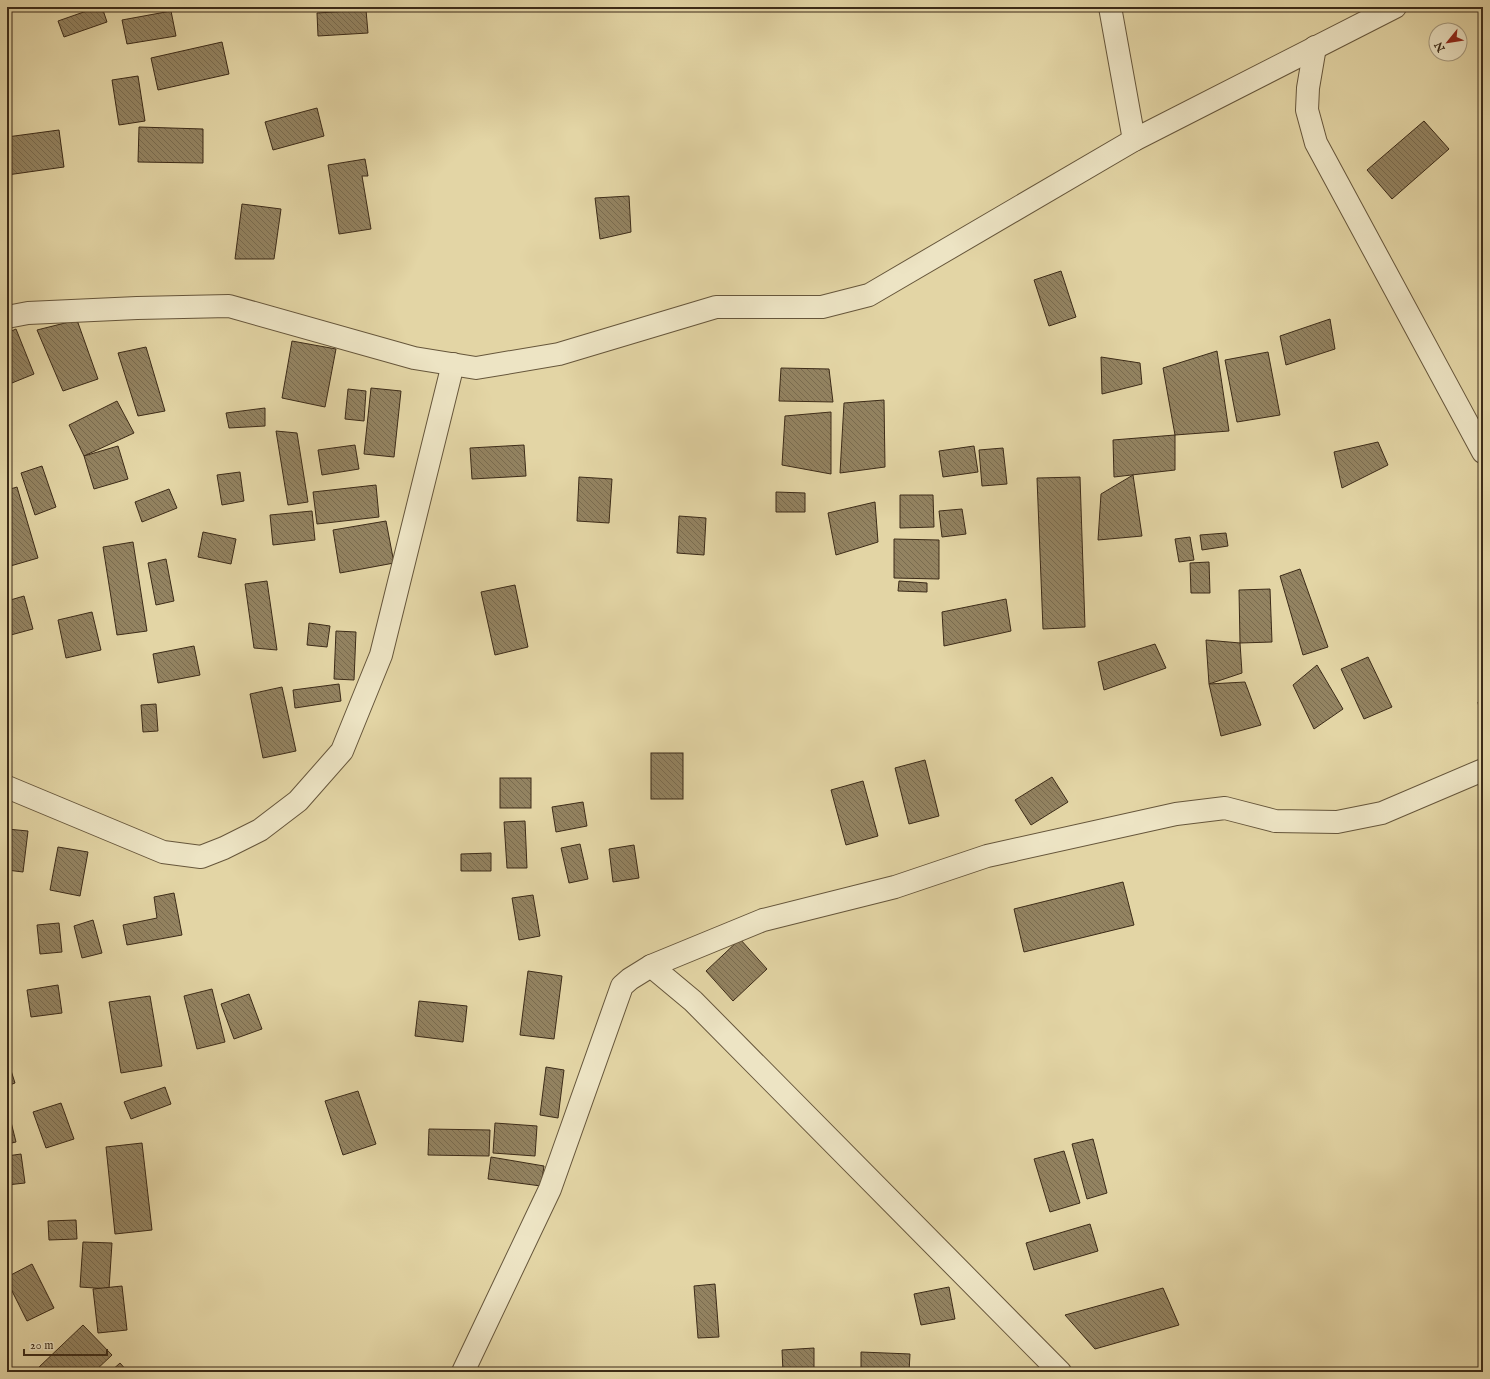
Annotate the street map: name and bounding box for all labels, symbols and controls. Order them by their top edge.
north arrow [1428,22,1468,62]
text: N [1432,38,1449,55]
scale bar [24,1331,107,1357]
text: 20 m [30,1338,53,1353]

